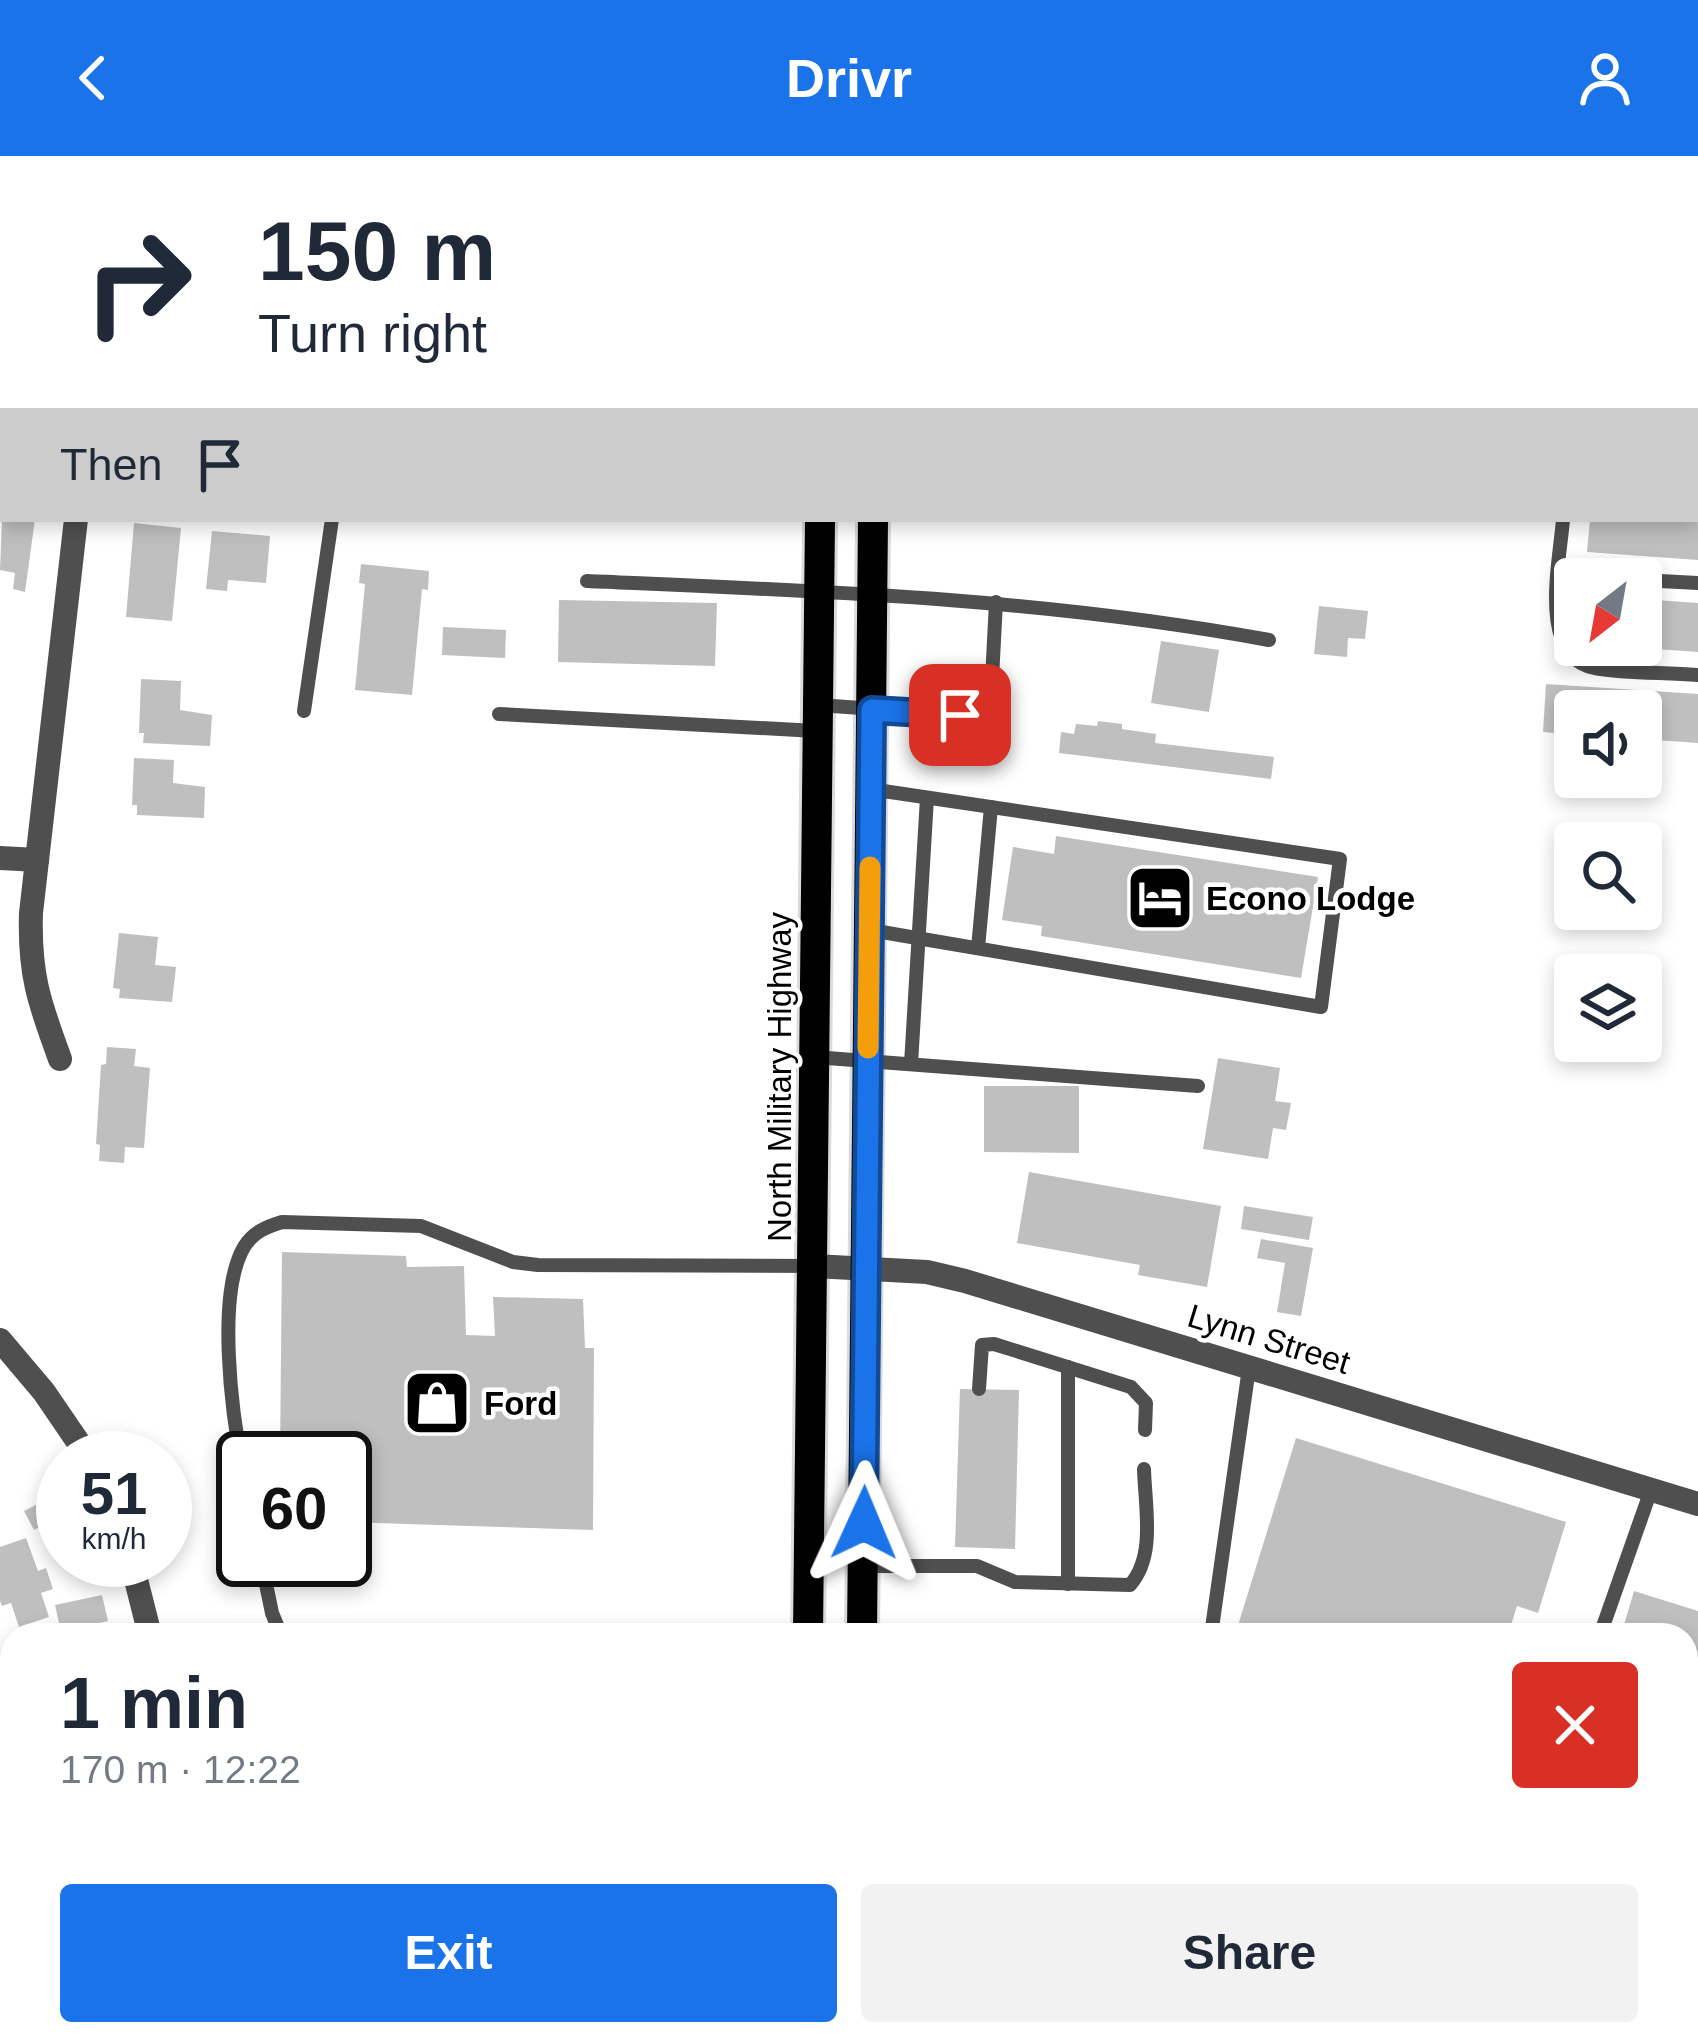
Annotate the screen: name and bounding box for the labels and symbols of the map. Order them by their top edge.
north arrow [1554,558,1662,666]
pin [909,664,1011,766]
hotel icon: Econo Lodge [1125,863,1195,933]
place label: Econo Lodge [1206,880,1415,917]
street label: North Military Highway [761,911,798,1242]
street label: Lynn Street [1183,1297,1355,1381]
shop icon: Ford [402,1368,472,1438]
place label: Ford [484,1385,557,1422]
speed limit sign: 60 [216,1431,372,1587]
position arrow [801,1460,927,1586]

